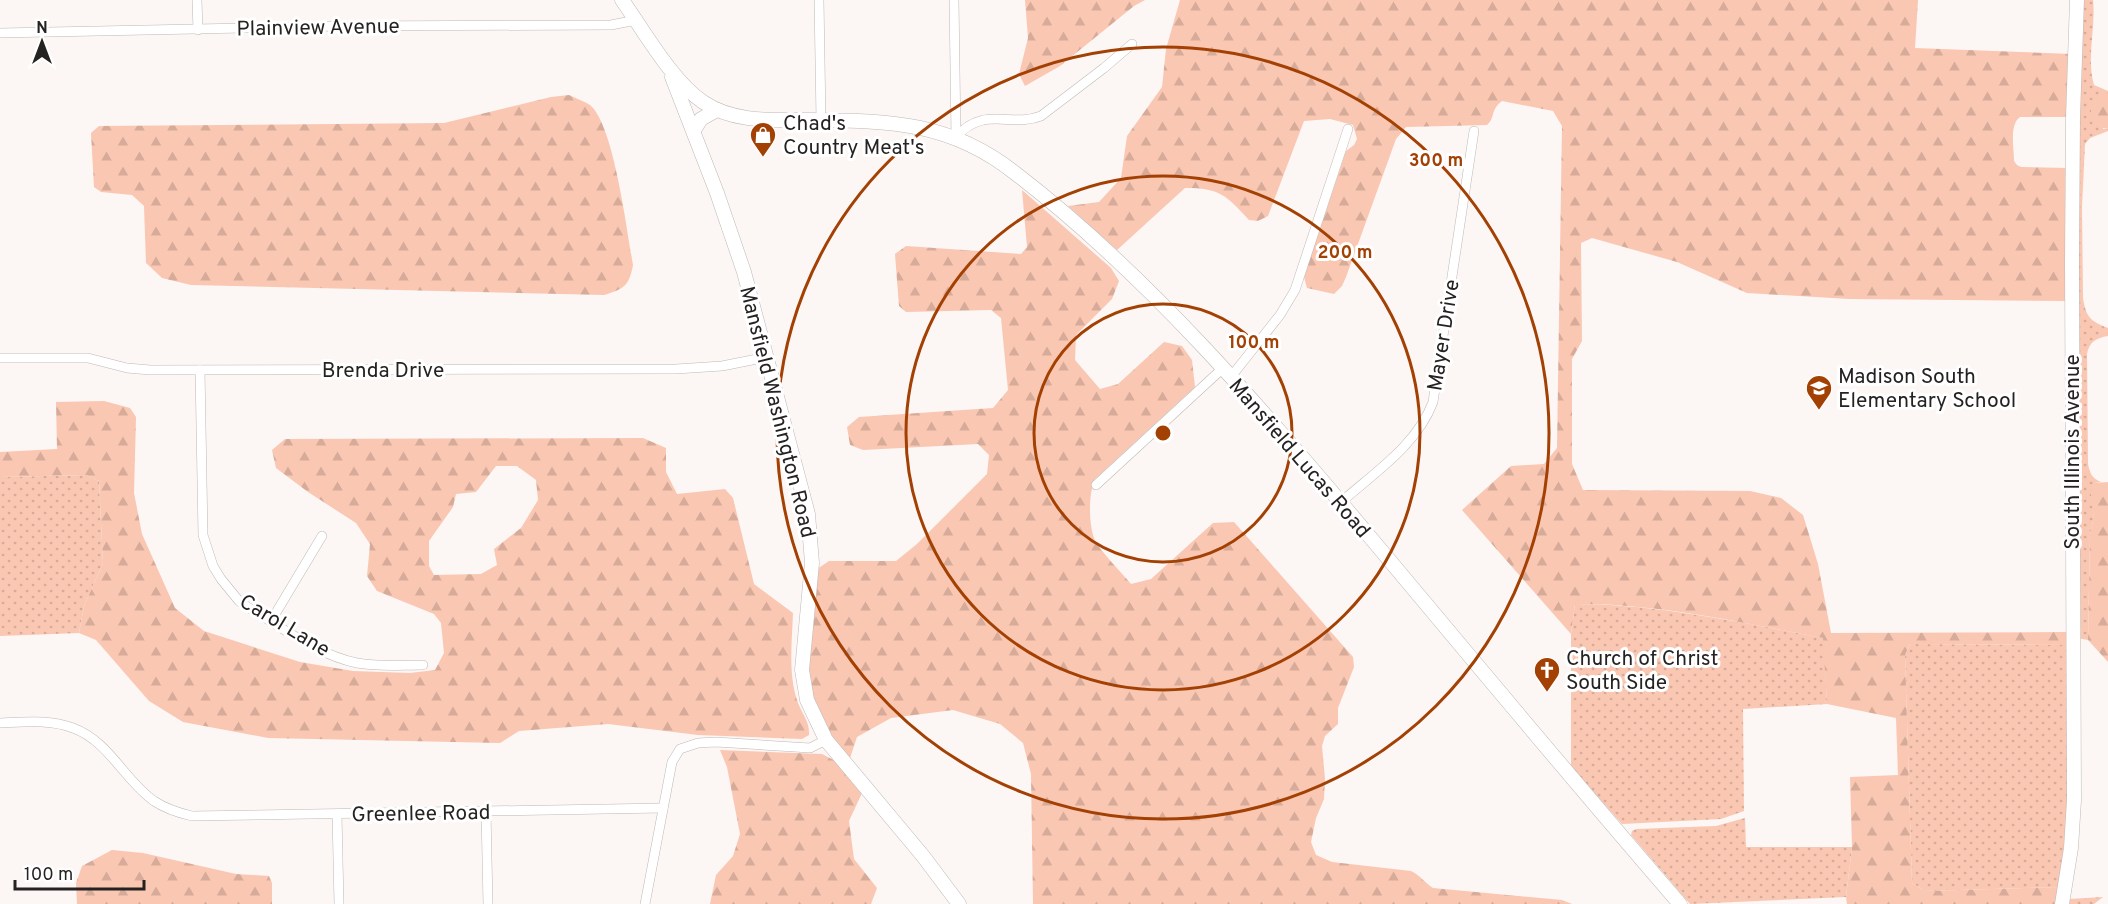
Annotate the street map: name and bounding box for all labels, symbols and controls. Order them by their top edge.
north arrow [12,12,72,72]
street label: Plainview Avenue [236,14,400,43]
text: N [36,19,48,39]
place label: Chad's Country Meat's [783,111,925,162]
shop icon: Chad's Country Meat's [748,120,778,158]
text: 300 m [1409,150,1463,173]
text: 200 m [1317,242,1373,265]
street label: Mayer Drive [1422,278,1467,393]
street label: Mansfield Washington Road [732,284,821,541]
text: 100 m [1228,332,1280,355]
street label: South Illinois Avenue [2060,354,2087,550]
street label: Brenda Drive [322,358,444,385]
place label: Madison South Elementary School [1838,364,2016,415]
street label: Mansfield Lucas Road [1222,373,1376,544]
school or university icon: Madison South Elementary School [1804,373,1834,411]
centre of rings [1153,423,1173,443]
street label: Carol Lane [234,589,335,664]
place label: Church of Christ South Side [1566,646,1718,697]
church icon: Church of Christ South Side [1532,655,1562,693]
street label: Greenlee Road [351,800,491,829]
scale bar [15,853,144,891]
text: 100 m [24,864,73,887]

